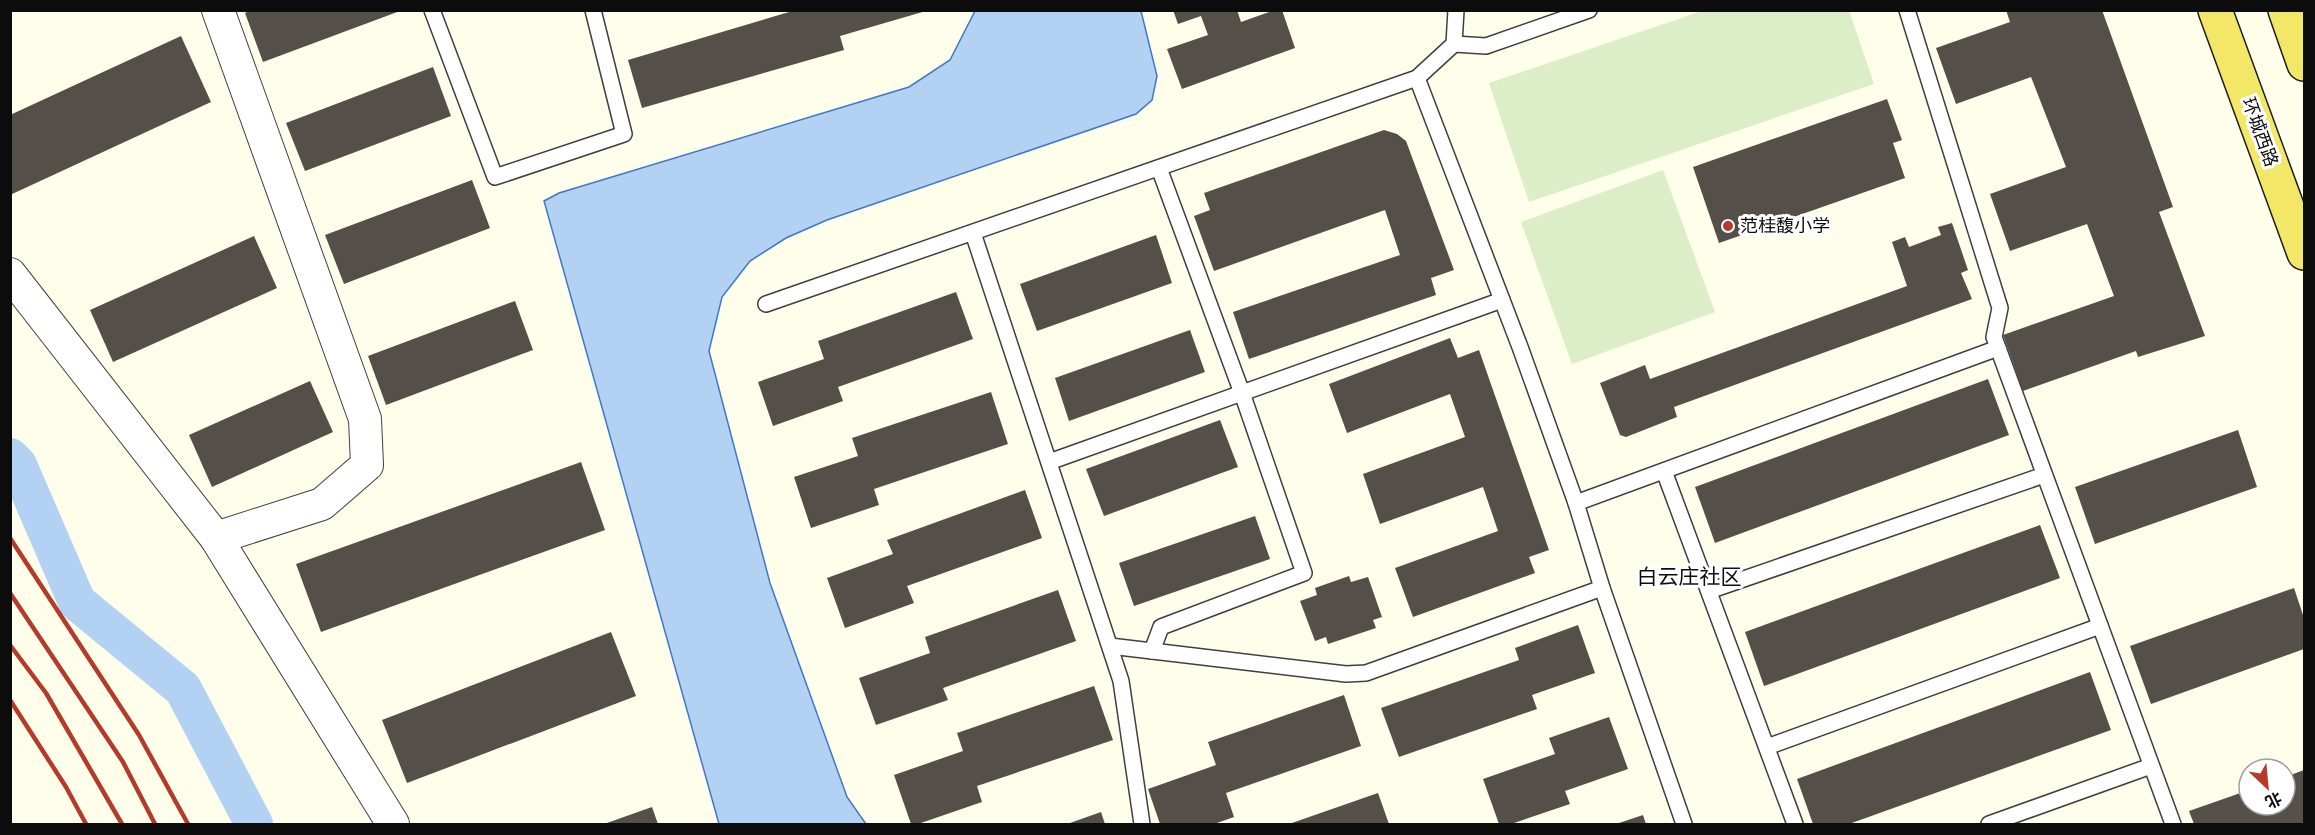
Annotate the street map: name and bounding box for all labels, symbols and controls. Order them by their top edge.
street label: 环城西路 [2237,94,2283,170]
place label: 范桂馥小学 [1740,215,1830,237]
marker: 范桂馥小学 [1721,219,1735,233]
district label: 白云庄社区 [1637,564,1742,590]
north arrow [2237,757,2297,817]
text: 北 [2262,788,2285,813]

